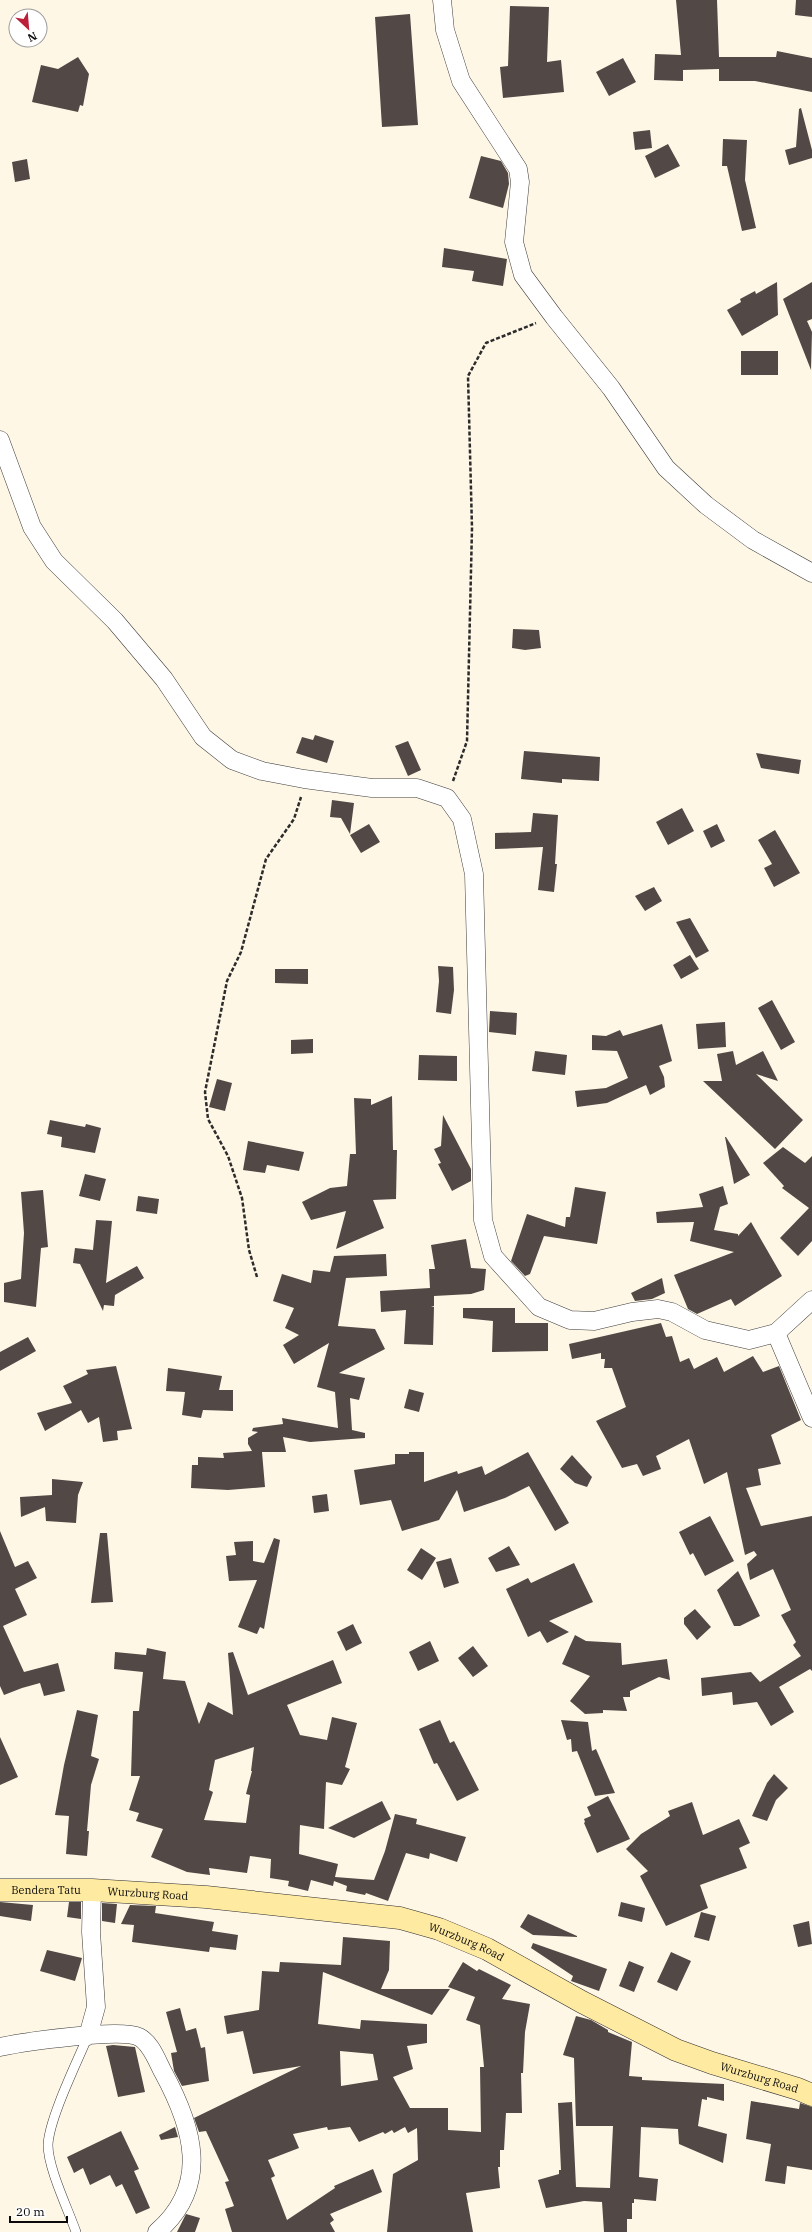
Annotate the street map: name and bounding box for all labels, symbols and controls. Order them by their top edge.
north arrow [8,8,48,48]
text: N [25,29,39,45]
street label: Bendera Tatu [11,1883,81,1897]
street label: Wurzburg Road [107,1884,189,1903]
street label: Wurzburg Road [427,1919,507,1964]
street label: Wurzburg Road [719,2059,800,2096]
scale bar [10,2198,67,2224]
text: 20 m [16,2204,45,2219]

